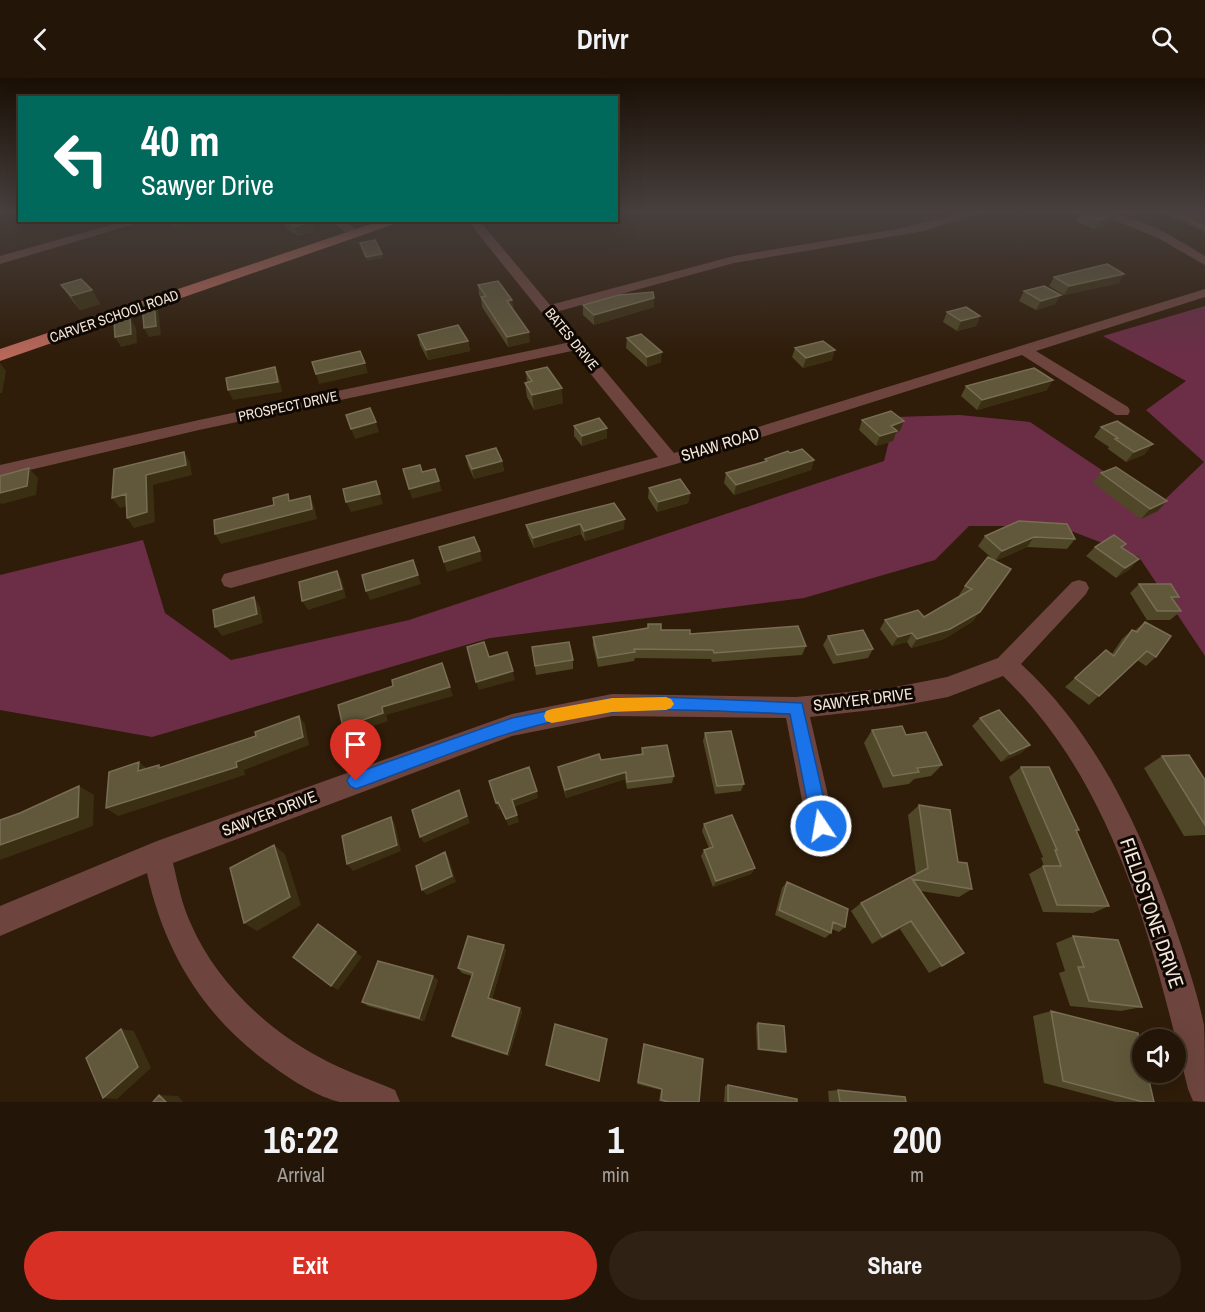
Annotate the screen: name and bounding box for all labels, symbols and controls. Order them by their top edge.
text: Drivr [577,21,628,57]
icon: back [24,23,57,56]
icon: search [1148,23,1181,56]
text: 40 m [141,113,220,169]
icon: left [42,120,120,198]
text: Sawyer Drive [141,167,274,203]
street label: CARVER SCHOOL ROAD [47,285,181,347]
street label: BATES DRIVE [541,304,603,374]
street label: PROSPECT DRIVE [237,387,339,425]
street label: SHAW ROAD [678,422,762,466]
street label: SAWYER DRIVE [812,682,914,716]
pin [330,719,381,781]
icon: arrive [339,728,372,761]
street label: SAWYER DRIVE [218,785,320,841]
position arrow [789,794,853,858]
street label: FIELDSTONE DRIVE [1114,834,1191,992]
map controls [1132,1029,1186,1083]
button: sound [1132,1029,1186,1083]
text: 16:22 [263,1116,339,1164]
text: 1 [607,1116,624,1164]
text: 200 [893,1116,942,1164]
text: Arrival [277,1161,325,1188]
text: min [602,1161,629,1188]
text: m [910,1161,924,1188]
button: Exit [24,1231,597,1300]
button: Share [609,1231,1181,1300]

